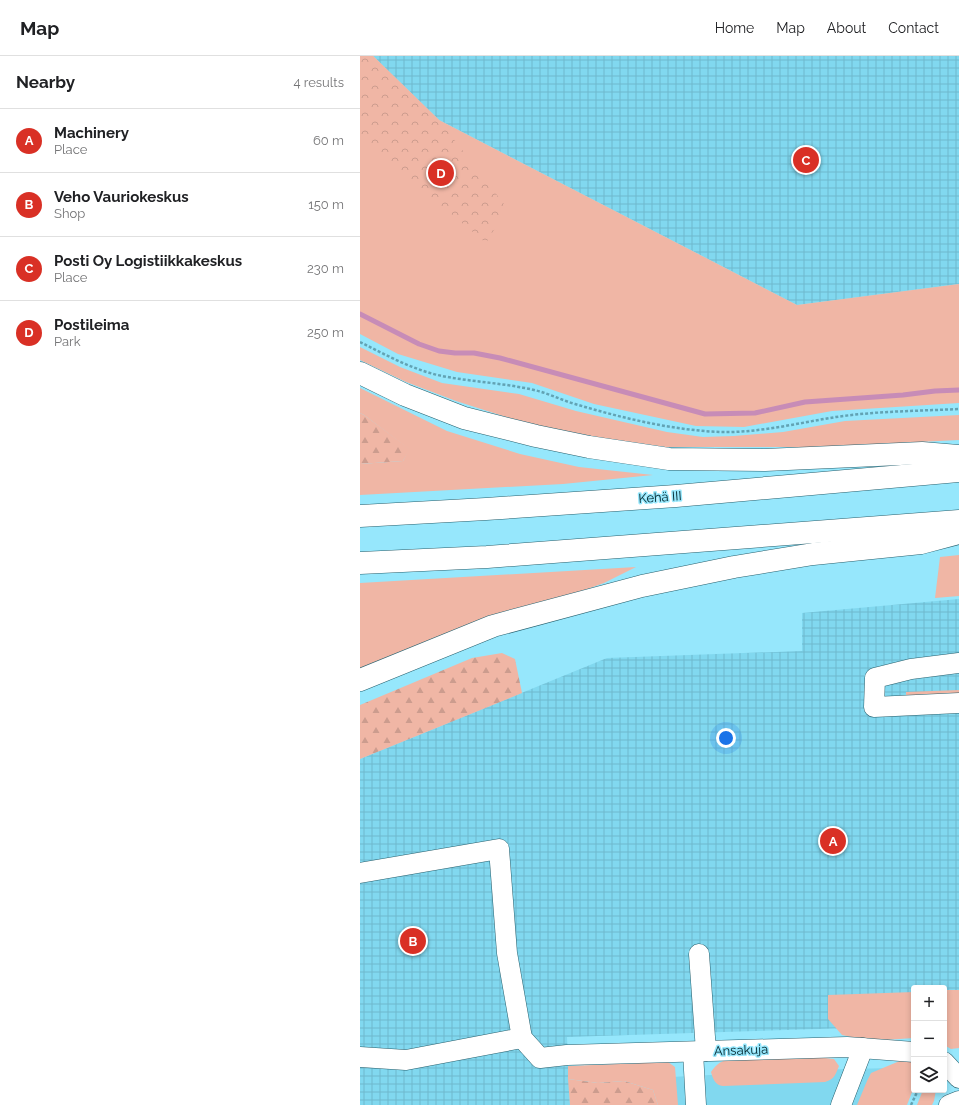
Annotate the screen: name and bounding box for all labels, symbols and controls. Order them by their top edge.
text: Map [20,17,59,39]
text: Home [715,20,754,36]
text: Map [776,20,805,36]
text: About [827,20,866,36]
text: Contact [888,20,939,36]
text: Nearby [16,72,75,92]
text: 4 results [293,75,344,90]
text: Machinery [54,124,129,142]
text: A [25,133,33,148]
text: 60 m [313,133,344,148]
text: Place [54,142,87,157]
pin: C [793,145,819,175]
pin: D [428,158,454,188]
text: Veho Vauriokeskus [54,188,189,206]
text: B [25,197,33,212]
text: 150 m [308,197,344,212]
text: Shop [54,206,85,221]
text: Posti Oy Logistiikkakeskus [54,252,242,270]
text: C [25,261,33,276]
text: 230 m [307,261,344,276]
text: Place [54,270,87,285]
text: Postileima [54,316,129,334]
text: D [24,325,34,340]
text: 250 m [307,325,344,340]
text: Park [54,334,81,349]
street label: Kehä III [638,488,682,506]
your location [716,728,736,748]
pin: A [820,826,846,856]
pin: B [400,926,426,956]
map controls [911,985,947,1093]
button: + [911,985,947,1021]
button: − [911,1021,947,1057]
street label: Ansakuja [714,1042,768,1058]
button: layers [911,1057,947,1093]

